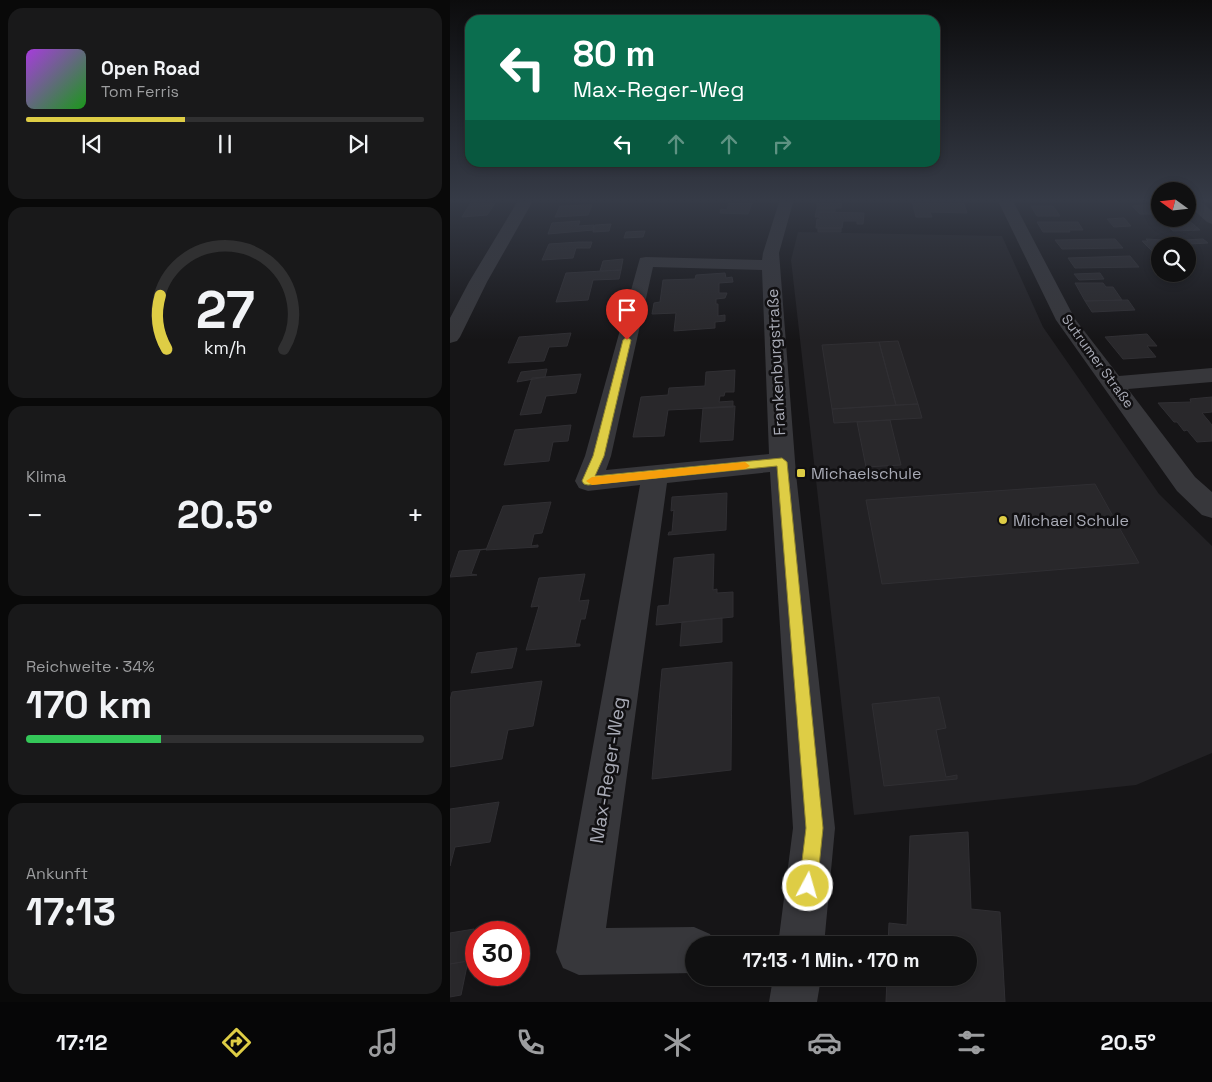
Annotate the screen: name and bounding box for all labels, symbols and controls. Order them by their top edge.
text: 80 m [573,32,655,76]
icon: left [490,35,555,100]
text: Open Road [101,56,200,81]
text: Max-Reger-Weg [573,75,745,103]
text: Tom Ferris [101,81,179,102]
icon: previous [78,130,106,158]
icon: pause [211,130,239,158]
icon: next [344,130,372,158]
icon: left [609,130,637,158]
icon: ahead [662,130,690,158]
icon: ahead [715,130,743,158]
icon: right [768,130,796,158]
north arrow [1151,182,1196,228]
map controls [1151,182,1196,282]
button: search [1151,237,1196,282]
text: 27 [195,277,255,343]
street label: Frankenburgstraße [762,288,790,436]
pin [606,289,648,340]
icon: arrive [613,296,641,324]
street label: Sutrumer Straße [1058,310,1138,412]
text: km/h [204,336,246,359]
place label: Michaelschule [811,463,921,484]
text: Klima [26,466,67,487]
marker: Michaelschule [795,467,807,479]
text: 20.5° [177,491,273,539]
text: − [26,497,43,533]
text: + [407,497,424,533]
place label: Michael Schule [1013,510,1129,531]
marker: Michael Schule [997,514,1009,526]
text: Reichweite · 34% [26,656,155,677]
text: 170 km [26,681,152,729]
street label: Max-Reger-Weg [584,695,632,845]
position arrow [781,859,833,911]
text: Ankunft [26,863,88,884]
text: 17:13 [26,888,116,936]
speed limit sign: 30 [465,921,530,986]
text: 17:13 · 1 Min. · 170 m [743,948,919,973]
icon: directions [219,1025,254,1060]
icon: music [366,1025,401,1060]
icon: phone [513,1025,548,1060]
icon: climate [660,1025,695,1060]
icon: car [807,1025,842,1060]
icon: filters [954,1025,989,1060]
text: 17:12 [56,1028,108,1056]
text: 20.5° [1101,1028,1156,1056]

